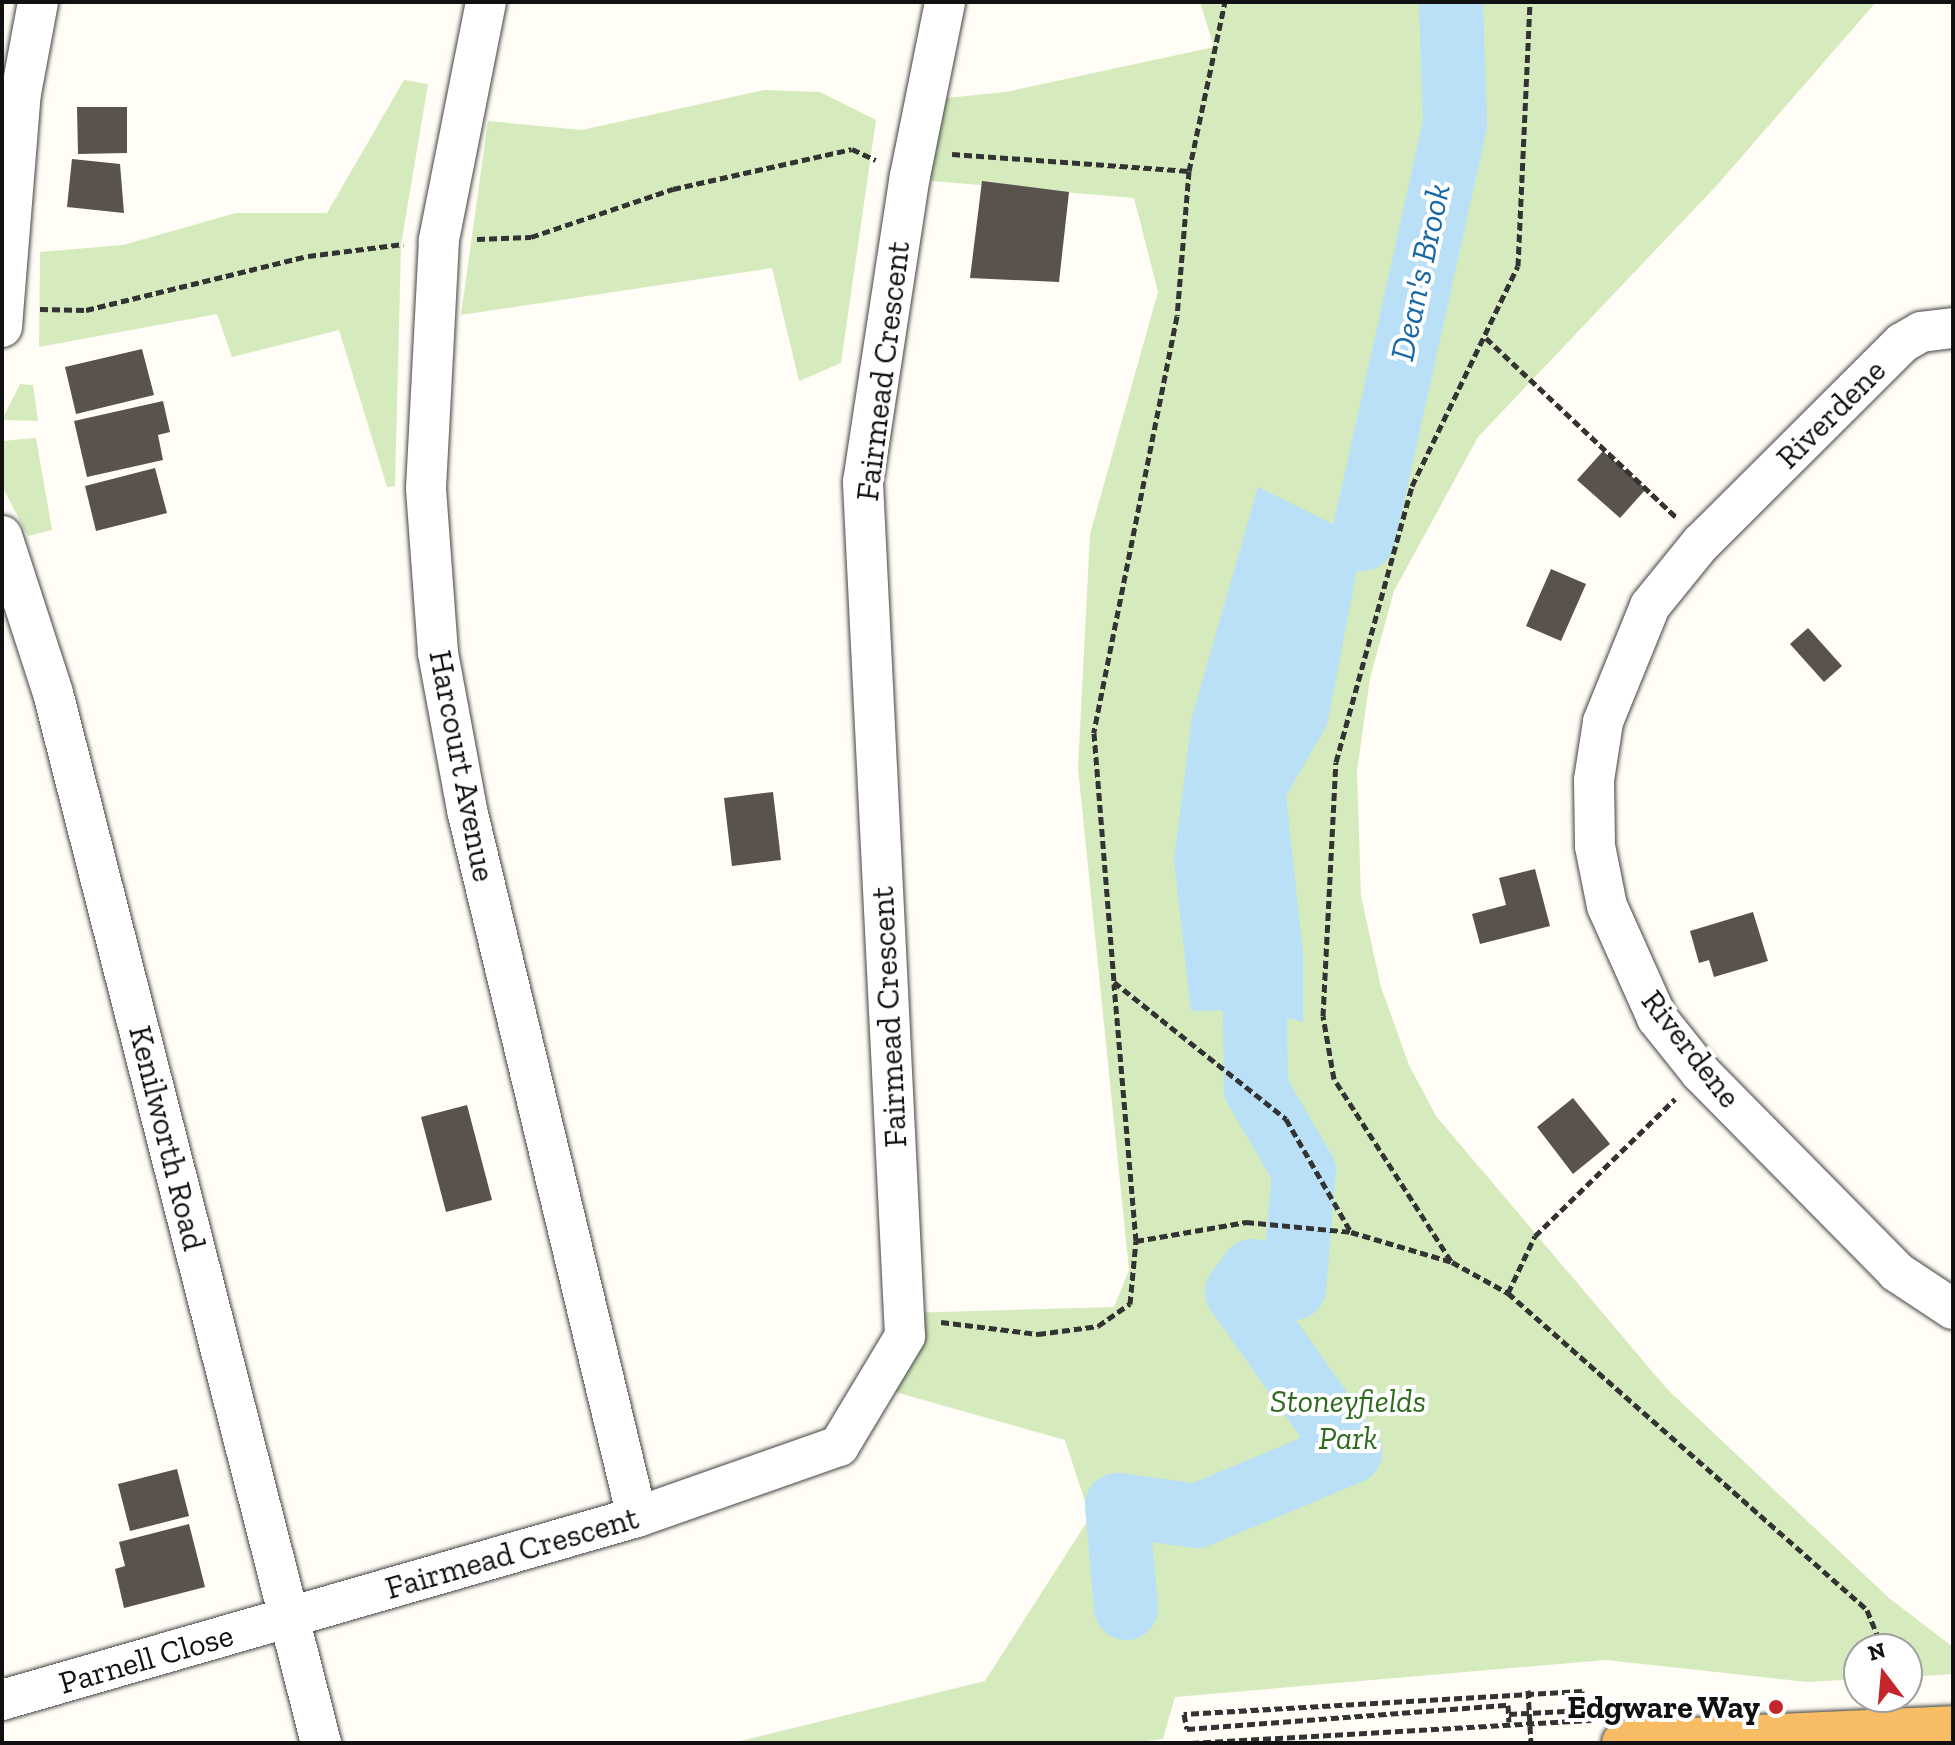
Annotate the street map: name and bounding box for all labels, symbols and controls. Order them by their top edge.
water label: Dean's Brook [1381,180,1459,364]
street label: Fairmead Crescent [848,239,918,503]
street label: Riverdene [1768,351,1894,477]
street label: Harcourt Avenue [421,647,503,885]
street label: Fairmead Crescent [863,885,915,1149]
street label: Riverdene [1633,983,1749,1115]
street label: Kenilworth Road [121,1022,213,1254]
park label: Stoneyfields Park [1270,1383,1426,1458]
street label: Fairmead Crescent [381,1499,643,1607]
street label: Parnell Close [54,1616,238,1702]
north arrow [1843,1633,1923,1713]
text: N [1865,1636,1889,1667]
place label: Edgware Way [1566,1688,1760,1726]
marker: Edgware Way [1767,1698,1785,1716]

